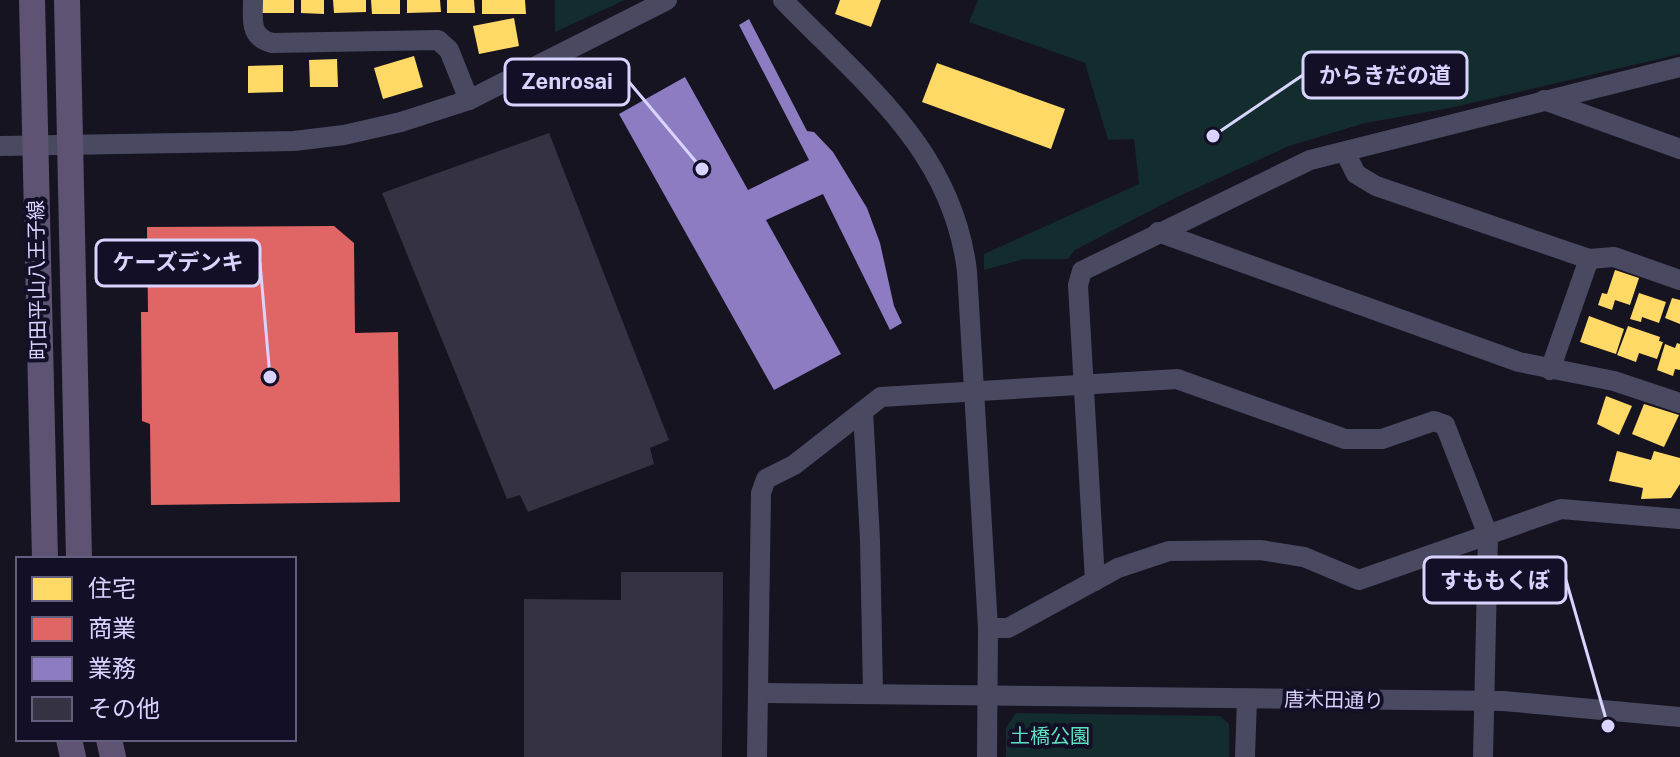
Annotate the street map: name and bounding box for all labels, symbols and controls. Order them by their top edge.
callout: からきだの道 [1303,52,1467,98]
callout: Zenrosai [505,59,629,105]
text: からきだの道 [1319,62,1451,88]
text: Zenrosai [521,68,613,94]
street label: 町田平山八王子線 [24,200,50,360]
callout: ケーズデンキ [96,240,260,286]
text: ケーズデンキ [113,249,243,275]
legend [16,557,296,741]
callout: すももくぼ [1424,557,1566,603]
text: すももくぼ [1440,567,1550,593]
text: 住宅 [88,574,136,602]
text: 商業 [88,614,136,642]
text: 業務 [88,654,136,682]
street label: 唐木田通り [1284,687,1384,713]
text: その他 [88,694,160,722]
park label: 土橋公園 [1010,724,1090,748]

